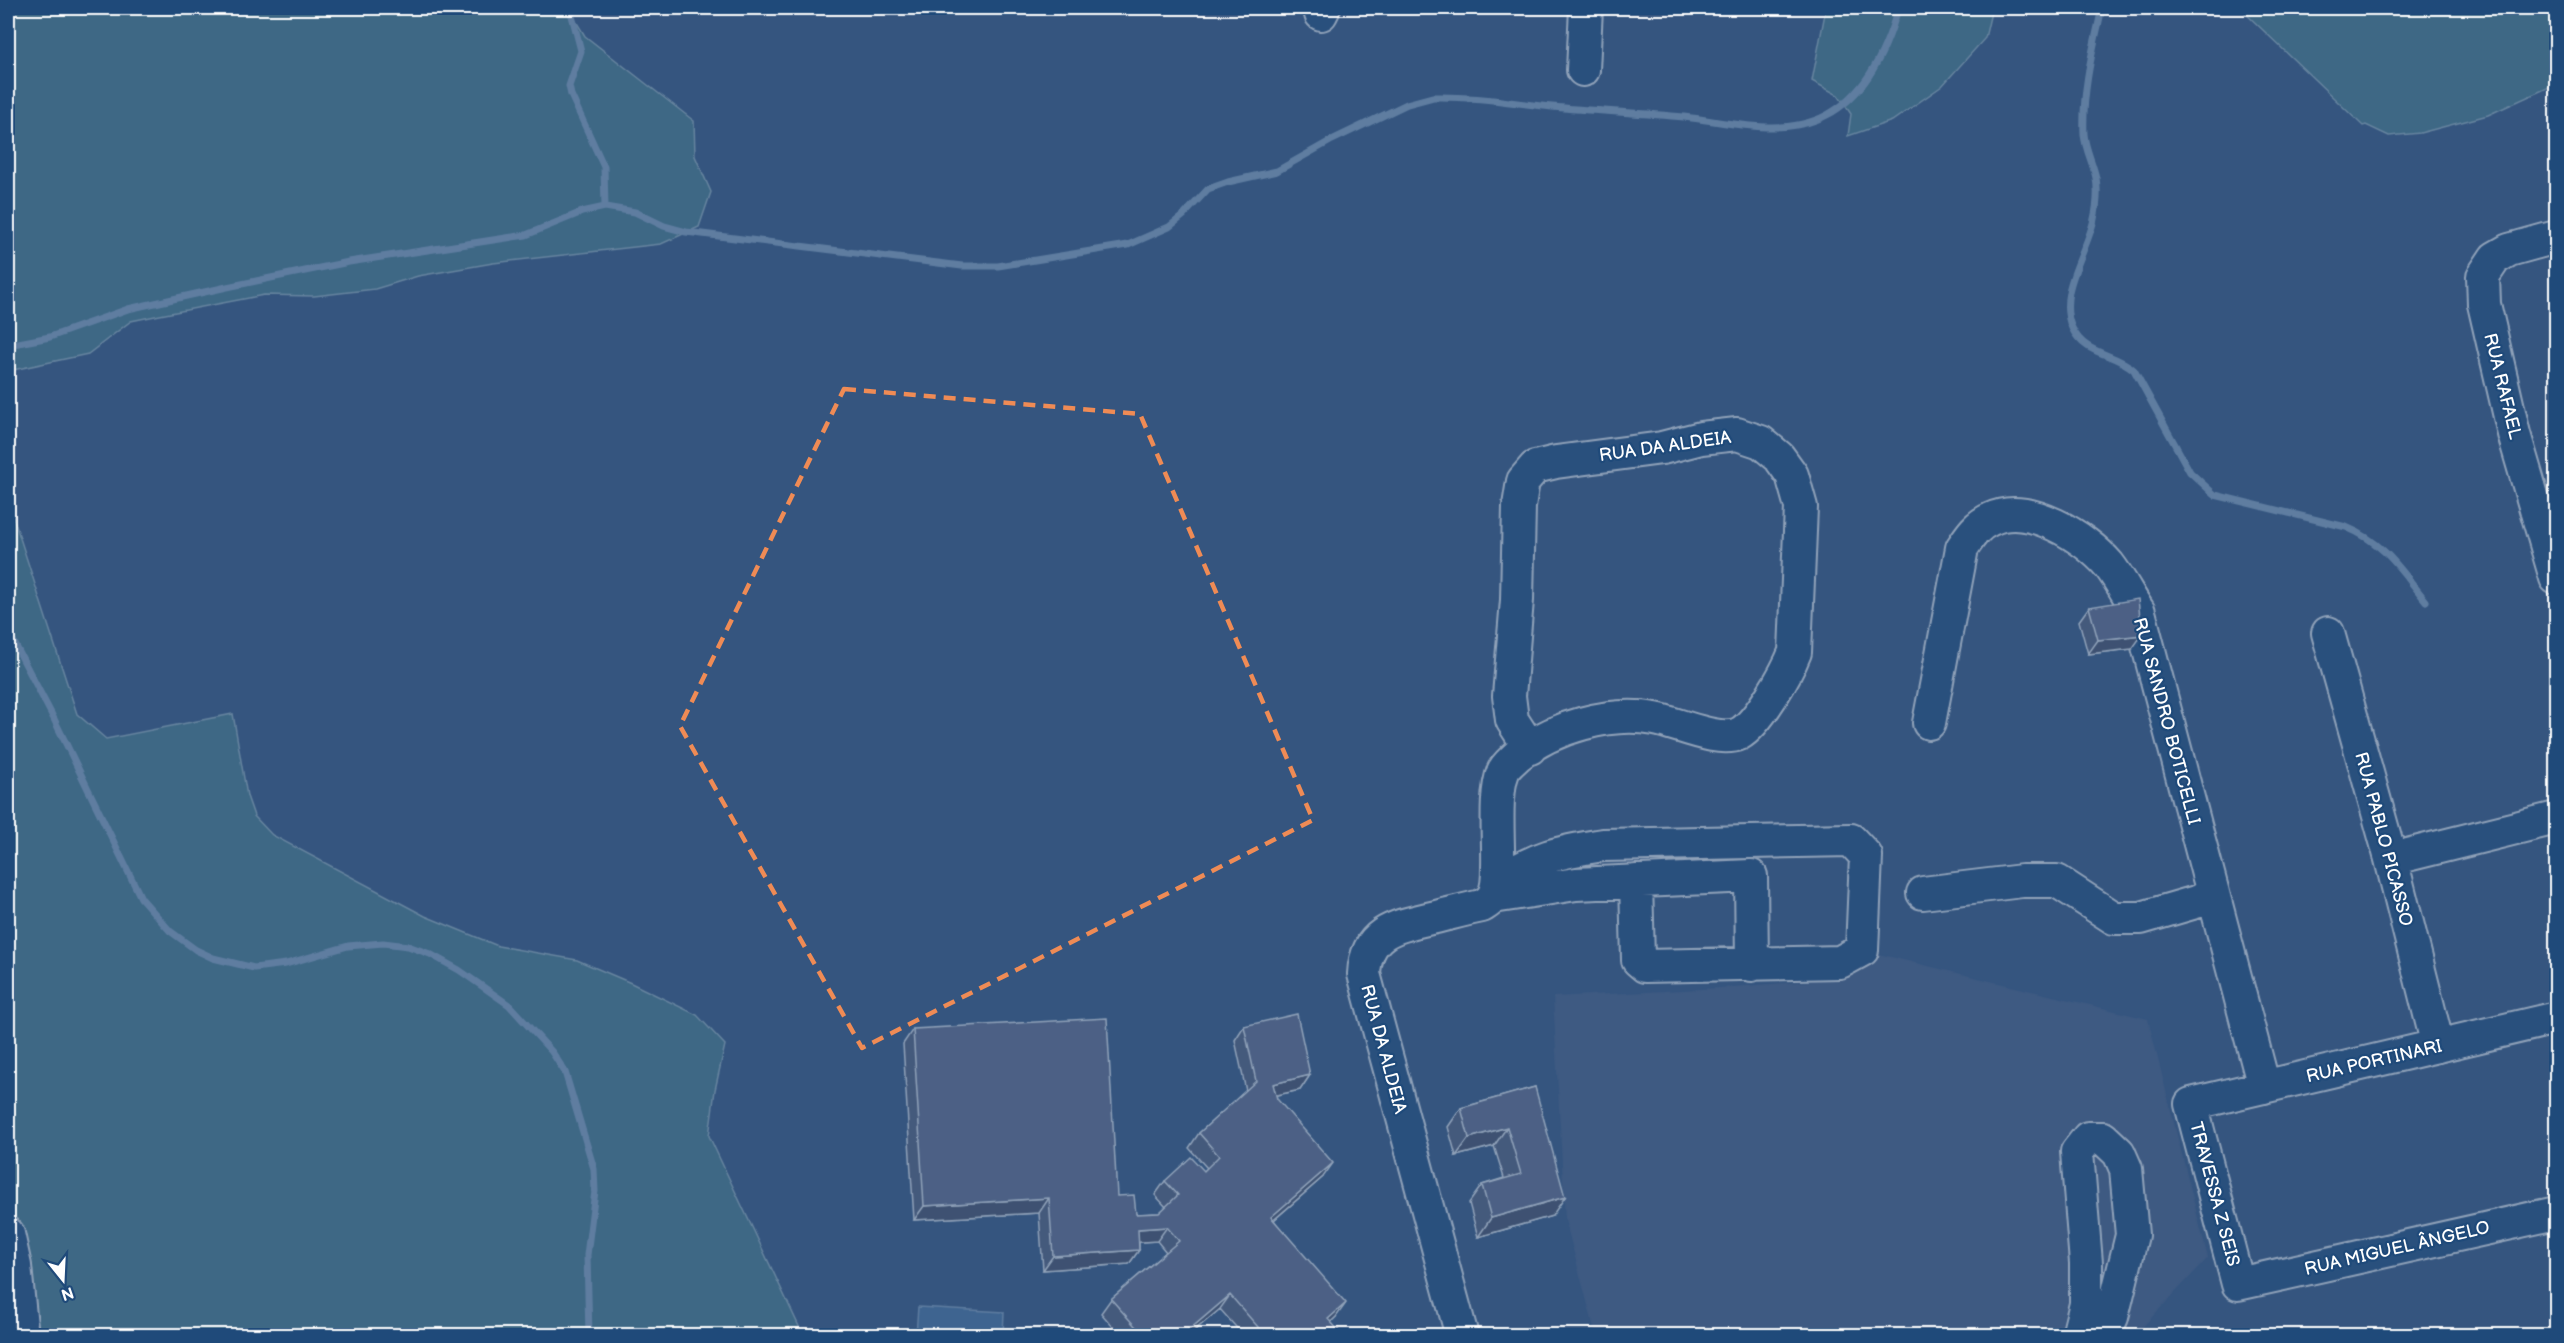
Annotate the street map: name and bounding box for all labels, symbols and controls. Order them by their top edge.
street label: RUA RAFAEL [2479,331,2526,442]
street label: RUA DA ALDEIA [1598,427,1732,466]
street label: RUA SANDRO BOTICELLI [2129,615,2204,827]
street label: RUA PABLO PICASSO [2350,750,2417,929]
street label: RUA DA ALDEIA [1356,982,1411,1116]
street label: RUA PORTINARI [2304,1036,2444,1087]
street label: TRAVESSA Z SEIS [2185,1120,2244,1269]
street label: RUA MIGUEL ÂNGELO [2302,1215,2492,1280]
north arrow [33,1250,93,1310]
text: N [59,1282,76,1304]

